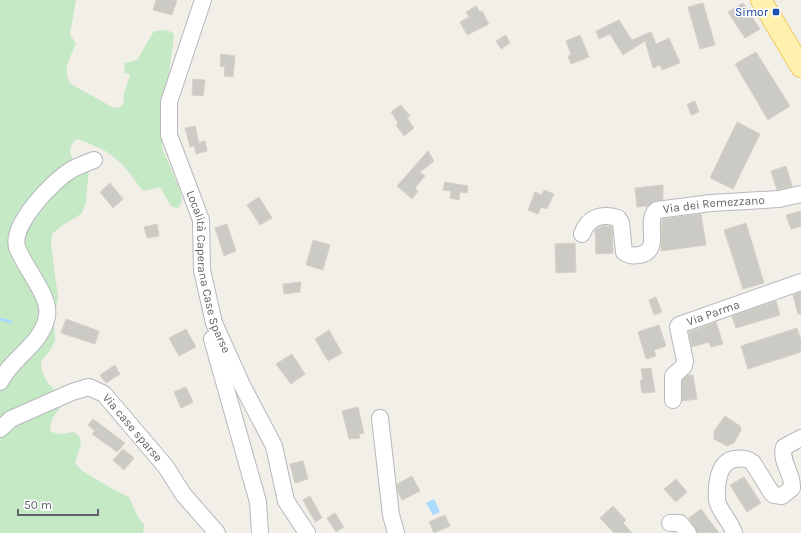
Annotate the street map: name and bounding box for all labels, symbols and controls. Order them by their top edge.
place label: Simor [735,5,769,19]
marker: Simor [771,7,781,17]
street label: Località Caperana Case Sparse [183,188,234,355]
street label: Via dei Remezzano [662,193,765,216]
street label: Via Parma [685,297,741,329]
street label: Via case sparse [100,391,165,464]
scale bar [18,491,98,517]
text: 50 m [24,498,52,512]

